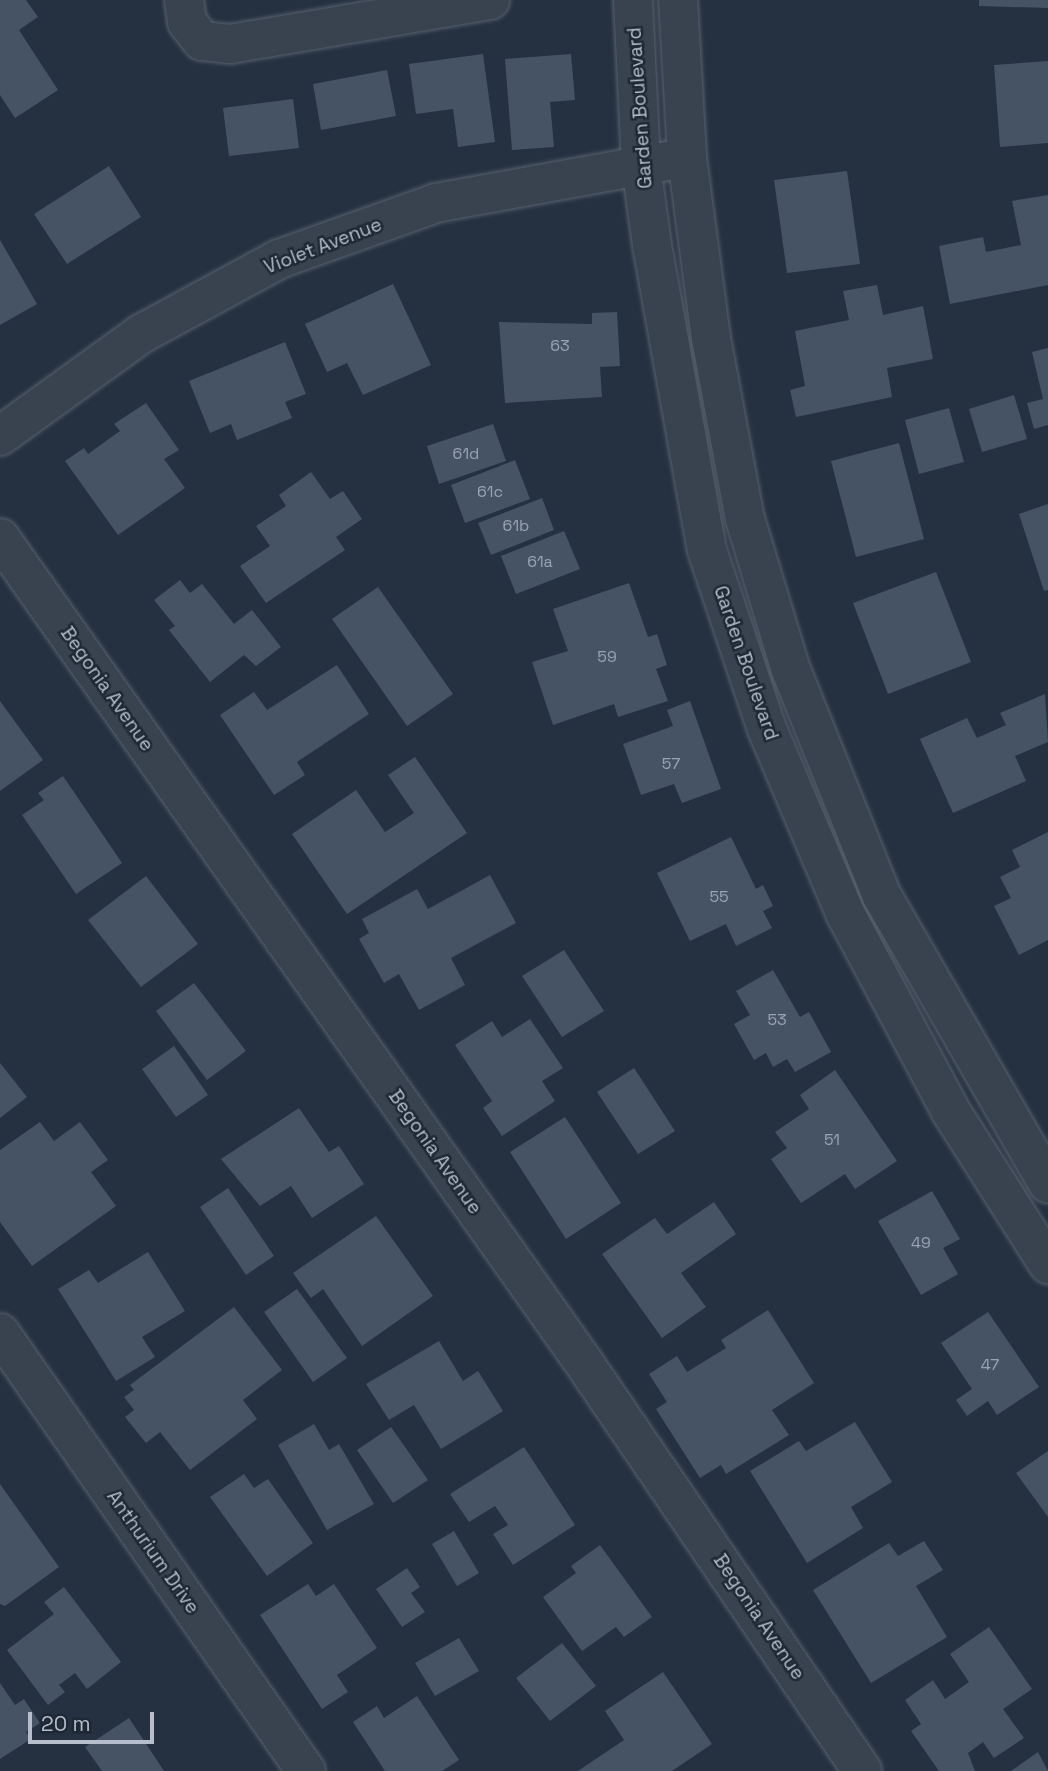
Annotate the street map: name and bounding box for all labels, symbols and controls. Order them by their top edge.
street label: Garden Boulevard [623,27,657,189]
street label: Violet Avenue [261,213,385,279]
house number: 63 [550,336,570,356]
house number: 61d [453,444,479,464]
house number: 61c [477,482,503,502]
house number: 61b [503,516,529,536]
house number: 61a [527,552,553,572]
street label: Garden Boulevard [709,583,783,743]
street label: Begonia Avenue [56,622,158,756]
house number: 59 [597,647,617,667]
house number: 57 [662,754,680,774]
house number: 55 [709,887,729,907]
house number: 53 [767,1010,787,1030]
street label: Begonia Avenue [384,1085,486,1219]
house number: 51 [824,1130,840,1150]
house number: 49 [911,1233,931,1253]
house number: 47 [981,1355,999,1375]
street label: Anthurium Drive [102,1486,204,1618]
street label: Begonia Avenue [708,1550,810,1684]
scale bar [32,1698,158,1742]
text: 20 m [41,1710,91,1737]

